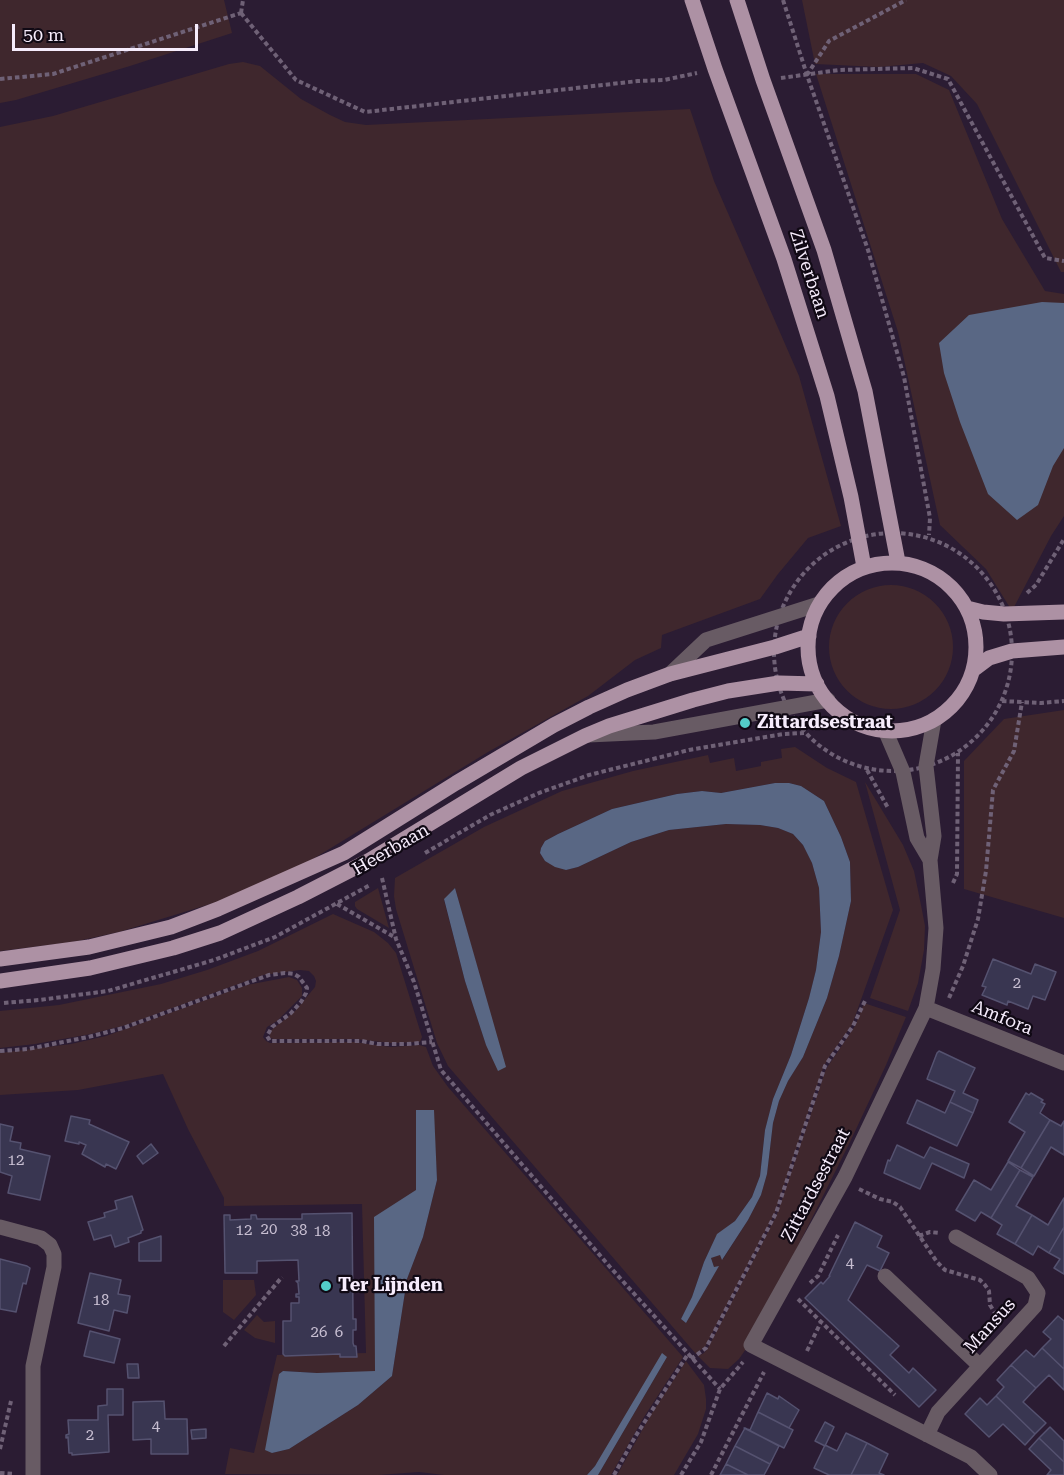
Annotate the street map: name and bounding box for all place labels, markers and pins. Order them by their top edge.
place label: Zittardsestraat [757,712,893,734]
marker: Zittardsestraat [738,716,752,730]
place label: Ter Lijnden [338,1275,443,1297]
marker: Ter Lijnden [319,1279,333,1293]

